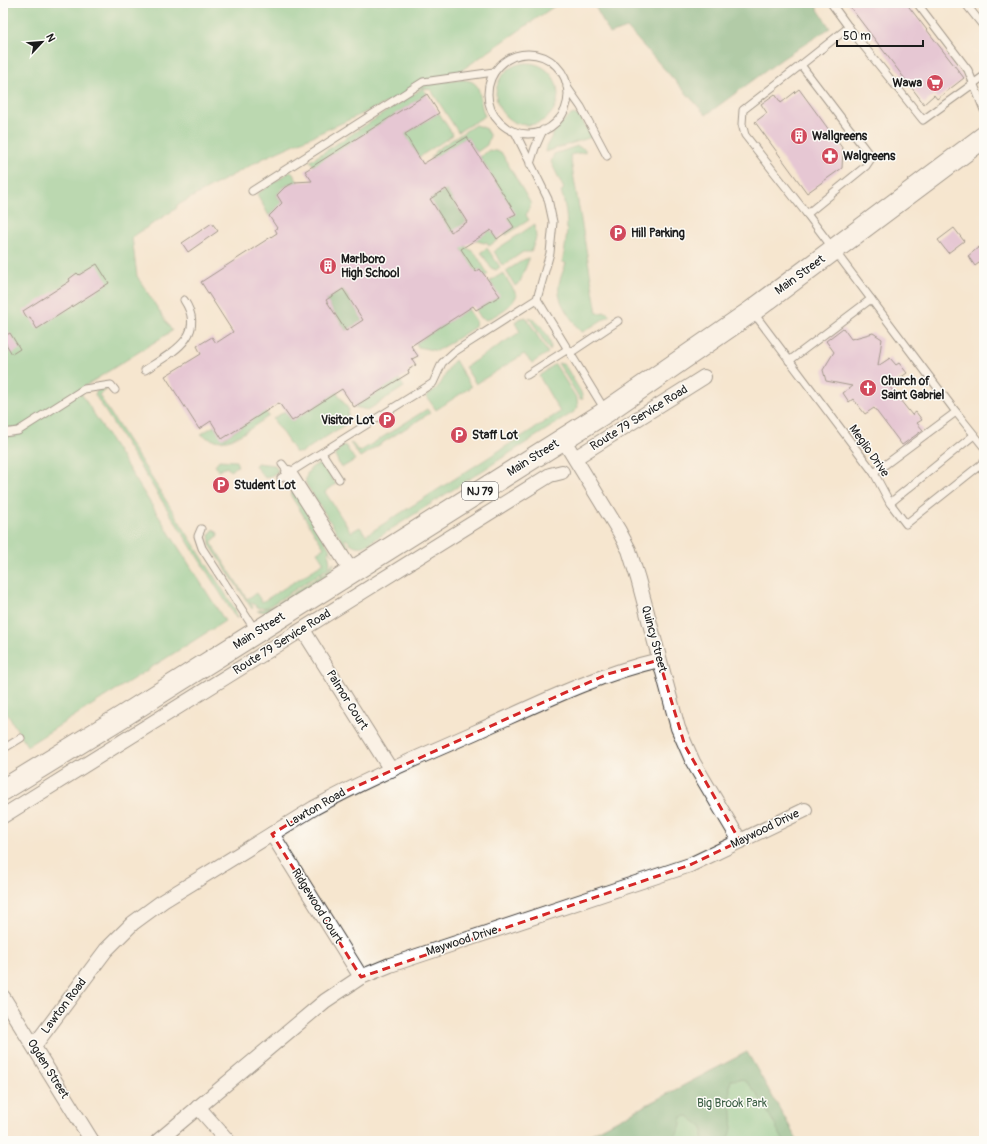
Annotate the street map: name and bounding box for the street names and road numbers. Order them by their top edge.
street label: Main Street [772,252,828,298]
street label: Route 79 Service Road [587,382,691,454]
street label: Meglio Drive [846,422,892,480]
street label: Main Street [504,436,562,480]
road number: NJ 79 [462,482,498,500]
street label: Quincy Street [638,604,670,674]
street label: Route 79 Service Road [230,606,334,678]
street label: Main Street [230,609,288,653]
street label: Palmor Court [323,667,371,733]
street label: Lawton Road [284,785,348,831]
street label: Maywood Drive [728,806,802,852]
street label: Ridgewood Court [288,866,346,946]
street label: Maywood Drive [424,922,500,960]
street label: Lawton Road [38,975,90,1037]
street label: Ogden Street [24,1036,72,1102]

